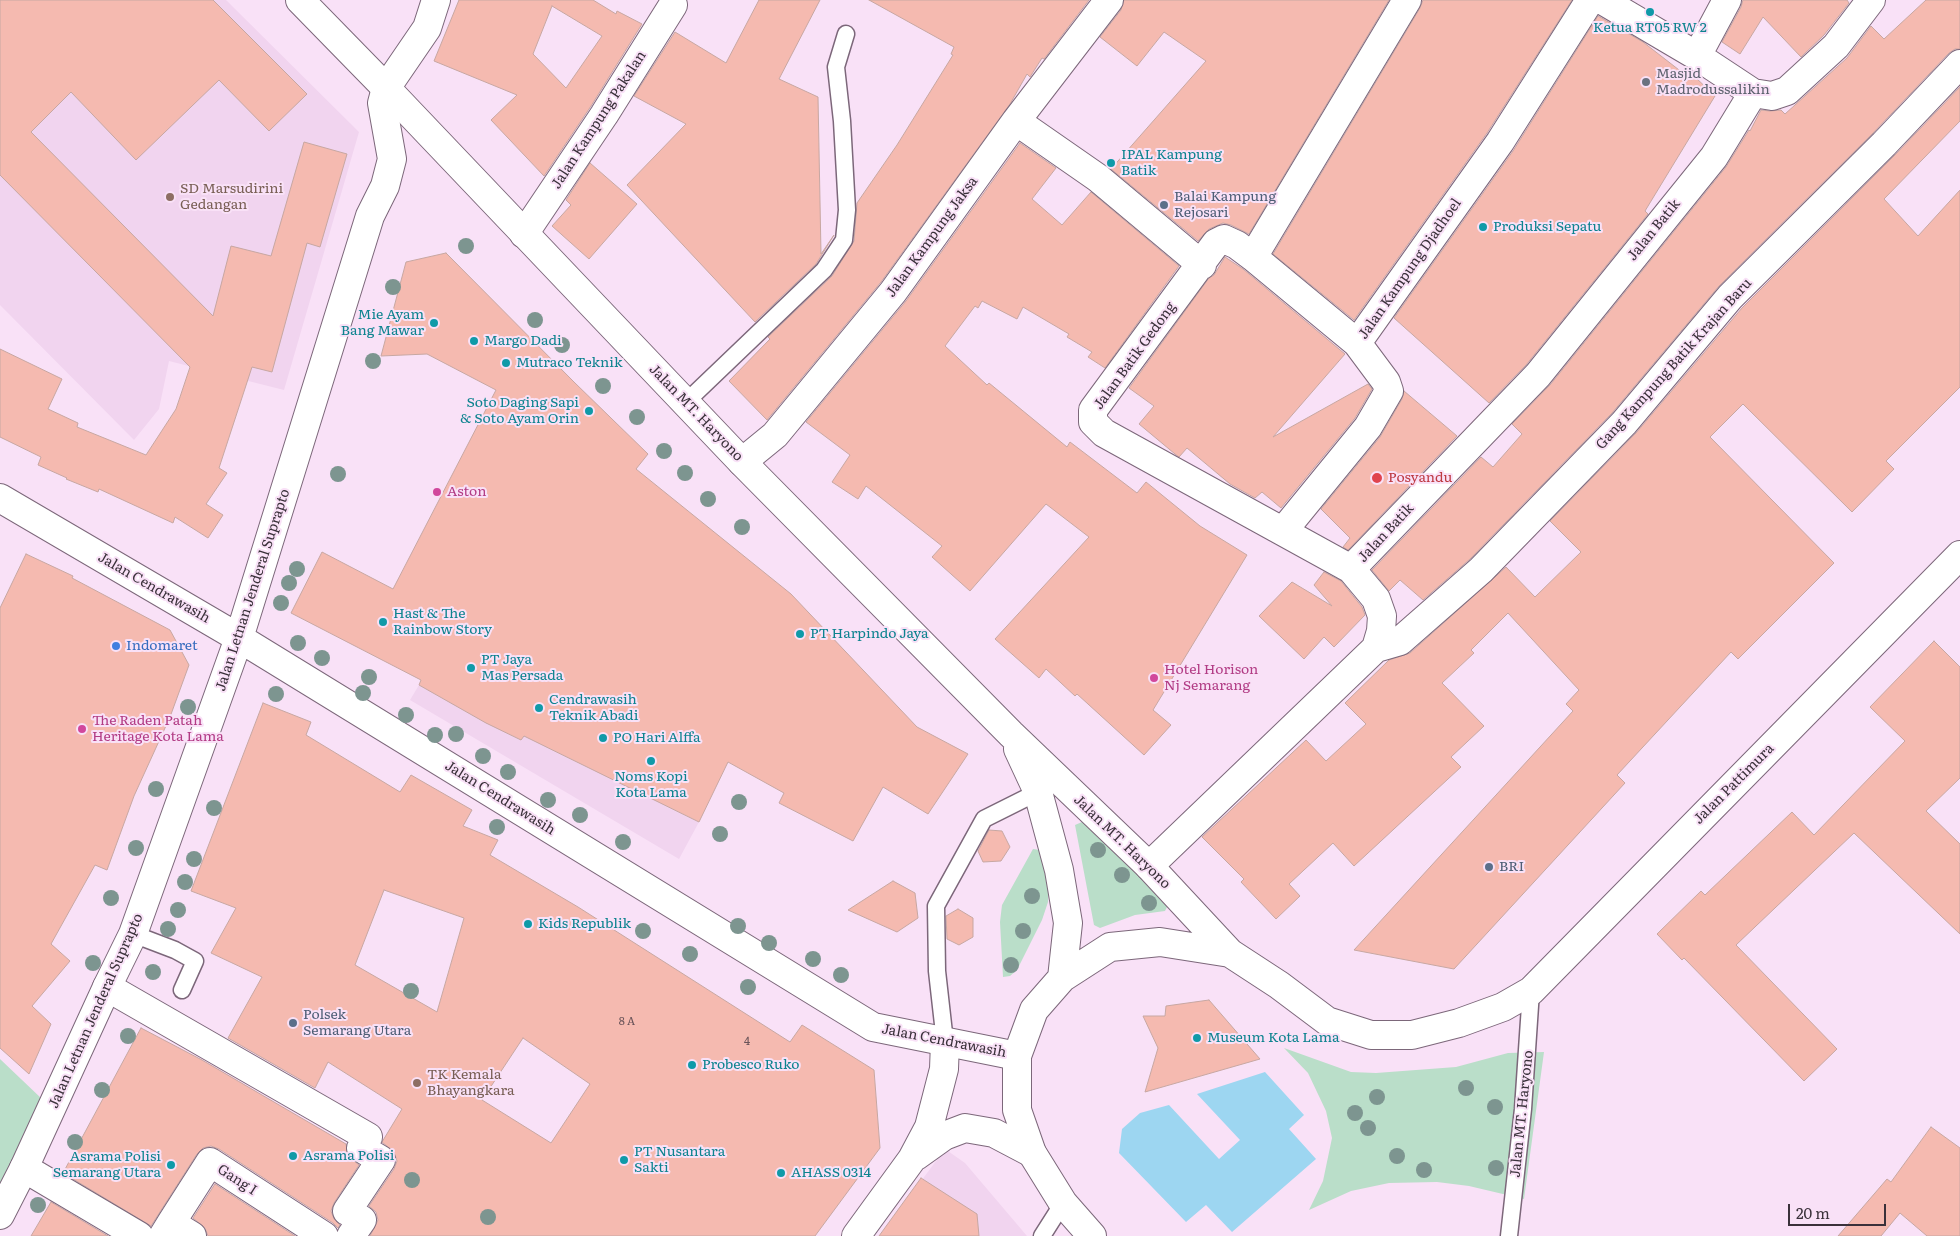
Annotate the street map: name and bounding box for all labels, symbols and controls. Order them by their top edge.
marker: Ketua RT05 RW 2 [1644,6,1656,18]
place label: Ketua RT05 RW 2 [1593,20,1707,36]
street label: Jalan Kampung Pakalan [548,48,650,192]
place label: Masjid Madrodussalikin [1656,66,1770,98]
marker: Masjid Madrodussalikin [1640,76,1652,88]
place label: IPAL Kampung Batik [1121,147,1222,180]
marker: IPAL Kampung Batik [1105,157,1117,169]
street label: Jalan Kampung Jaksa [883,174,981,300]
place label: SD Marsudirini Gedangan [180,181,283,213]
place label: Balai Kampung Rejosari [1174,189,1276,222]
marker: SD Marsudirini Gedangan [164,191,176,203]
street label: Jalan Kampung Djadhoel [1355,196,1465,342]
street label: Jalan Batik [1624,196,1684,264]
marker: Balai Kampung Rejosari [1158,199,1170,211]
place label: Produksi Sepatu [1493,219,1601,235]
marker: Produksi Sepatu [1477,221,1489,233]
street label: Gang Kampung Batik Krajan Baru [1593,275,1755,453]
street label: Jalan Batik Gedong [1090,299,1180,413]
place label: Mie Ayam Bang Mawar [341,307,424,340]
marker: Mie Ayam Bang Mawar [428,317,440,329]
place label: Margo Dadi [484,333,562,349]
marker: Margo Dadi [468,335,480,347]
place label: Mutraco Teknik [516,355,622,371]
marker: Mutraco Teknik [500,357,512,369]
street label: Jalan MT. Haryono [645,361,747,465]
place label: Soto Daging Sapi & Soto Ayam Orin [460,395,579,428]
marker: Soto Daging Sapi & Soto Ayam Orin [583,405,595,417]
place label: Posyandu [1388,470,1452,486]
marker: Posyandu [1370,471,1384,485]
place label: Aston [447,484,486,500]
marker: Aston [431,486,443,498]
street label: Jalan Letnan Jenderal Suprapto [212,487,294,693]
street label: Jalan Batik [1355,500,1417,566]
street label: Jalan Cendrawasih [95,549,213,627]
place label: Hast & The Rainbow Story [393,606,492,638]
marker: Hast & The Rainbow Story [377,616,389,628]
place label: PT Harpindo Jaya [810,626,929,642]
marker: PT Harpindo Jaya [794,628,806,640]
place label: Indomaret [126,638,198,654]
marker: Indomaret [110,640,122,652]
place label: PT Jaya Mas Persada [481,652,563,684]
marker: PT Jaya Mas Persada [465,662,477,674]
place label: Hotel Horison Nj Semarang [1164,662,1258,694]
marker: Hotel Horison Nj Semarang [1148,672,1160,684]
place label: Cendrawasih Teknik Abadi [549,692,638,724]
marker: Cendrawasih Teknik Abadi [533,702,545,714]
place label: The Raden Patah Heritage Kota Lama [92,713,224,746]
marker: The Raden Patah Heritage Kota Lama [76,723,88,735]
place label: PO Hari Alffa [613,730,701,746]
marker: PO Hari Alffa [597,732,609,744]
street label: Jalan Pattimura [1690,740,1778,828]
marker: Noms Kopi Kota Lama [645,755,657,767]
street label: Jalan Cendrawasih [442,757,558,839]
place label: Noms Kopi Kota Lama [614,769,688,802]
street label: Jalan MT. Haryono [1070,791,1174,893]
place label: BRI [1499,859,1524,875]
marker: BRI [1483,861,1495,873]
street label: Jalan Letnan Jenderal Suprapto [45,911,147,1111]
place label: Kids Republik [538,916,631,932]
marker: Kids Republik [522,918,534,930]
place label: Polsek Semarang Utara [303,1007,411,1040]
house number: 8 A [619,1015,635,1029]
marker: Polsek Semarang Utara [287,1017,299,1029]
street label: Jalan Cendrawasih [880,1021,1008,1061]
place label: Museum Kota Lama [1207,1030,1340,1046]
marker: Museum Kota Lama [1191,1032,1203,1044]
house number: 4 [744,1035,750,1049]
street label: Jalan MT. Haryono [1507,1049,1537,1179]
place label: Probesco Ruko [702,1057,799,1073]
marker: Probesco Ruko [686,1059,698,1071]
place label: TK Kemala Bhayangkara [427,1067,515,1100]
marker: TK Kemala Bhayangkara [411,1077,423,1089]
place label: PT Nusantara Sakti [634,1144,725,1176]
place label: Asrama Polisi [303,1148,394,1164]
place label: Asrama Polisi Semarang Utara [53,1149,161,1182]
marker: Asrama Polisi [287,1150,299,1162]
marker: PT Nusantara Sakti [618,1154,630,1166]
marker: Asrama Polisi Semarang Utara [165,1159,177,1171]
street label: Gang I [214,1161,260,1199]
place label: AHASS 0314 [791,1165,871,1181]
marker: AHASS 0314 [775,1167,787,1179]
scale bar [1790,1194,1888,1226]
text: 20 m [1796,1201,1830,1224]

